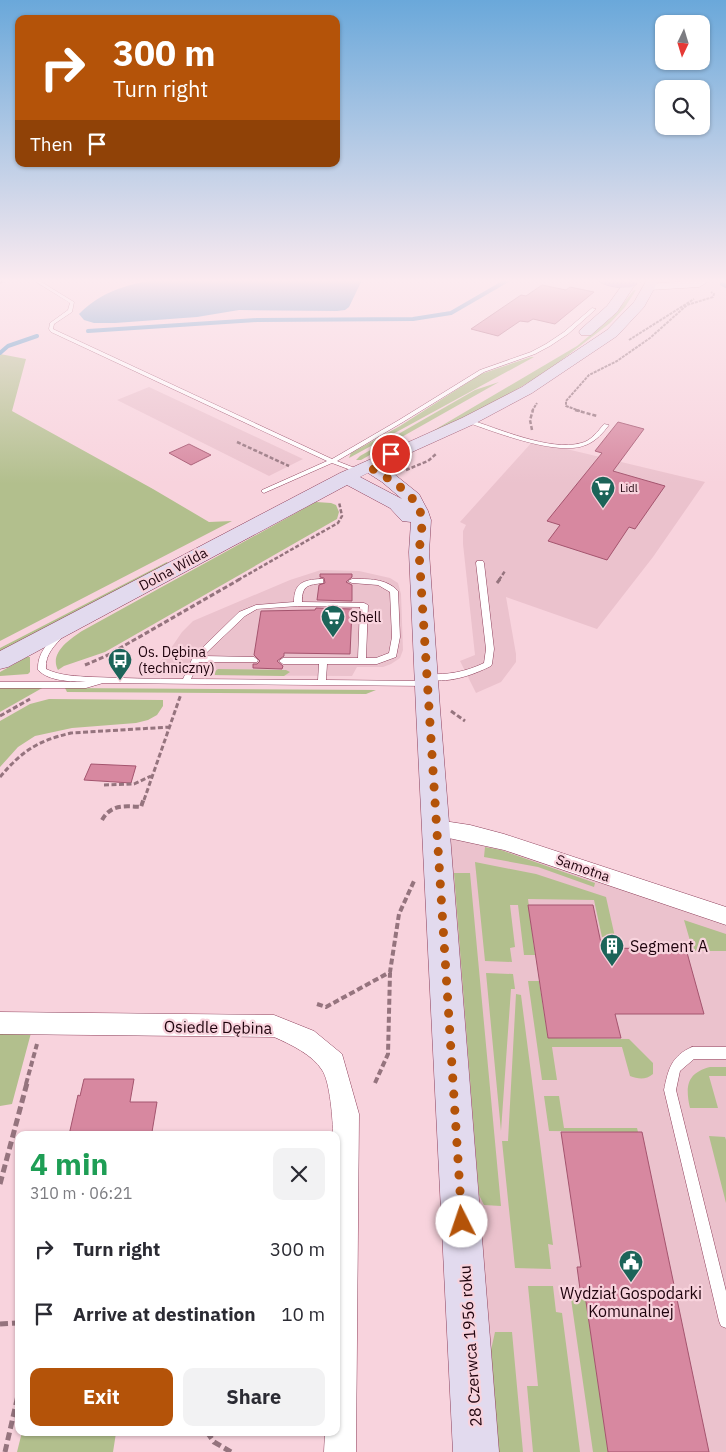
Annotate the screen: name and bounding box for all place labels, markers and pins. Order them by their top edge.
pin [370,433,412,475]
supermarket icon: Lidl [590,475,616,509]
place label: Lidl [620,481,638,495]
supermarket icon: Shell [320,604,346,638]
place label: Shell [350,608,382,626]
place label: Os. Dębina (techniczny) [138,643,215,677]
bus stop icon: Os. Dębina (techniczny) [107,647,133,681]
building icon: Segment A [599,933,625,967]
place label: Segment A [630,936,708,956]
public building icon: Wydział Gospodarki Komunalnej [618,1249,644,1283]
place label: Wydział Gospodarki Komunalnej [560,1283,702,1321]

